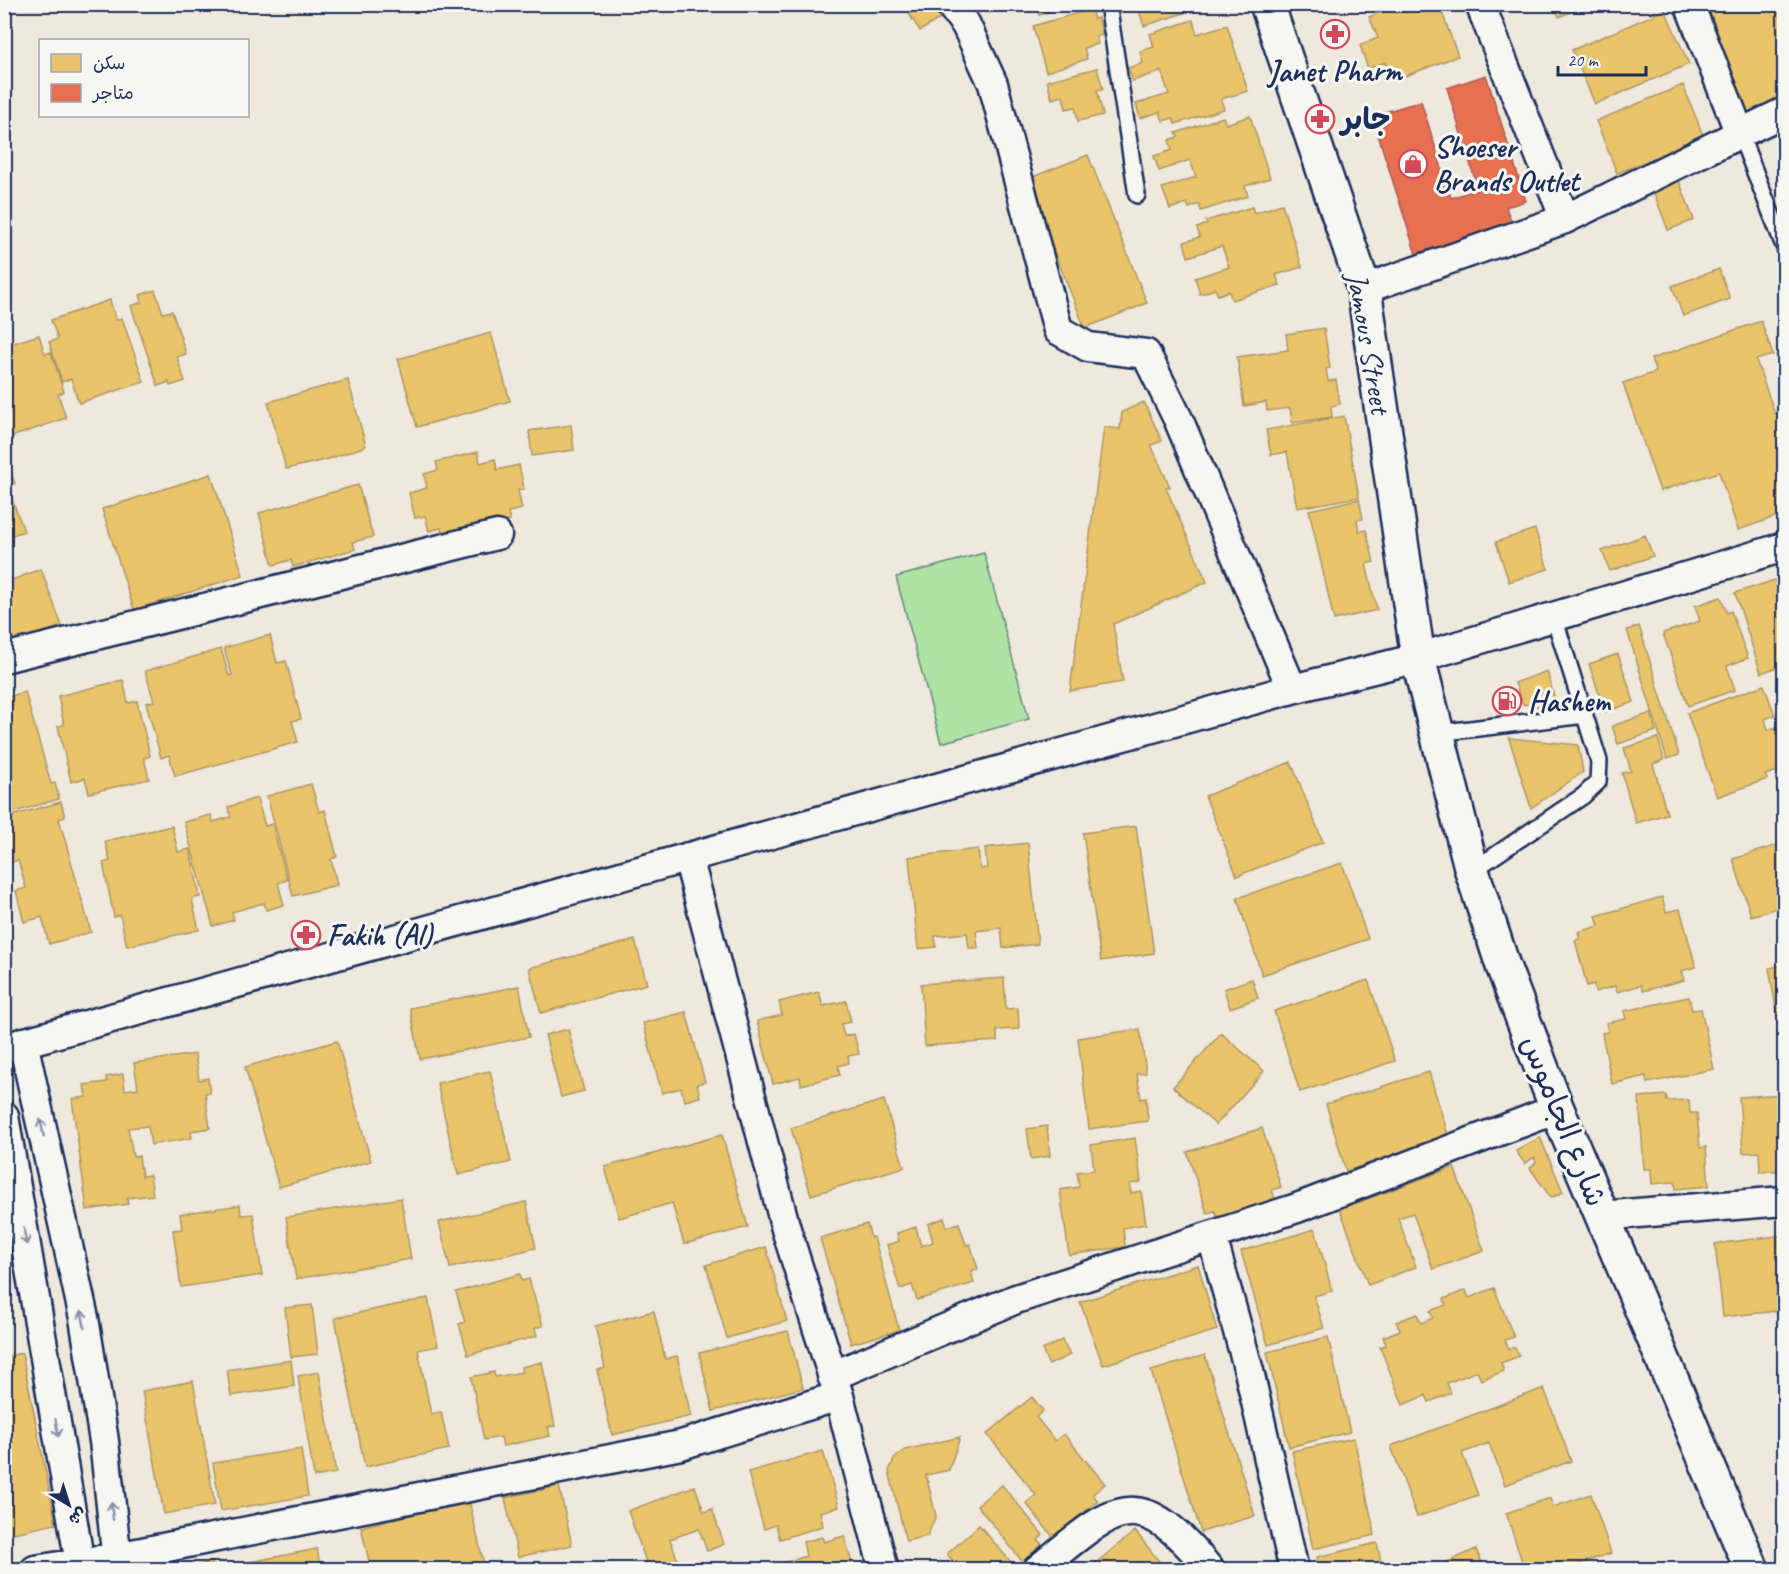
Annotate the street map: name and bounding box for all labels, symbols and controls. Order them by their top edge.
pharmacy icon: Janet Pharm [1319,18,1351,50]
legend [39,39,249,117]
scale bar [1558,39,1646,77]
text: 20 m [1567,49,1600,71]
text: سكن [93,52,125,74]
place label: Janet Pharm [1266,52,1403,90]
text: متاجر [91,82,134,104]
place label: جابر [1338,100,1390,138]
pharmacy icon: جابر [1304,103,1336,135]
place label: Shoeser Brands Outlet [1434,128,1582,200]
shop icon: Shoeser Brands Outlet [1397,148,1429,180]
street label: Jamous Street [1338,267,1401,420]
place label: Hashem [1528,682,1612,720]
fuel station icon: Hashem [1491,685,1523,717]
place label: Fakih (Al) [327,916,434,954]
pharmacy icon: Fakih (Al) [290,919,322,951]
street label: شارع الجاموس [1511,1030,1616,1213]
one-way arrow [35,1119,47,1138]
one-way arrow [19,1225,30,1245]
one-way arrow [77,1309,88,1329]
one-way arrow [52,1418,63,1437]
north arrow [39,1475,99,1535]
one-way arrow [106,1502,117,1522]
text: ش [65,1503,91,1529]

